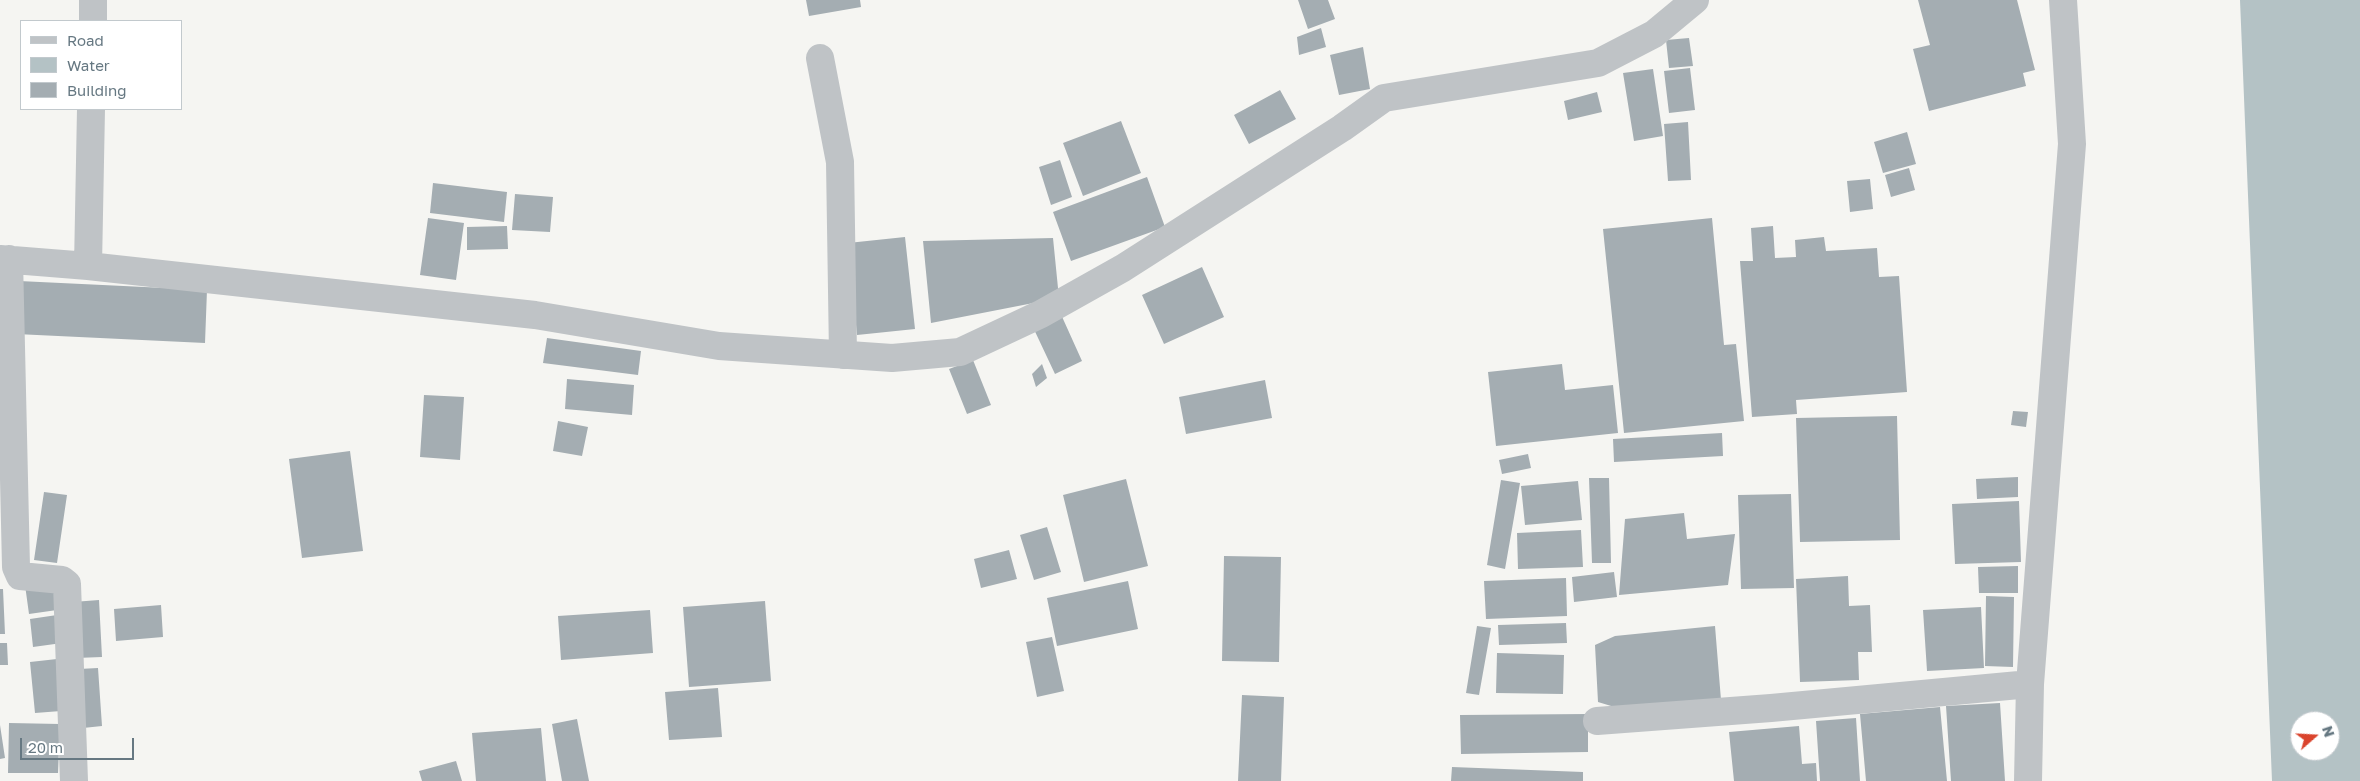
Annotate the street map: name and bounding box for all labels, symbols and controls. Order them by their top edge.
legend [20,20,182,110]
text: Road [67,31,104,49]
text: Water [67,56,110,74]
text: Building [67,81,127,99]
north arrow [2290,711,2340,761]
text: N [2319,723,2338,739]
scale bar [22,728,136,760]
text: 20 m [28,738,63,756]

